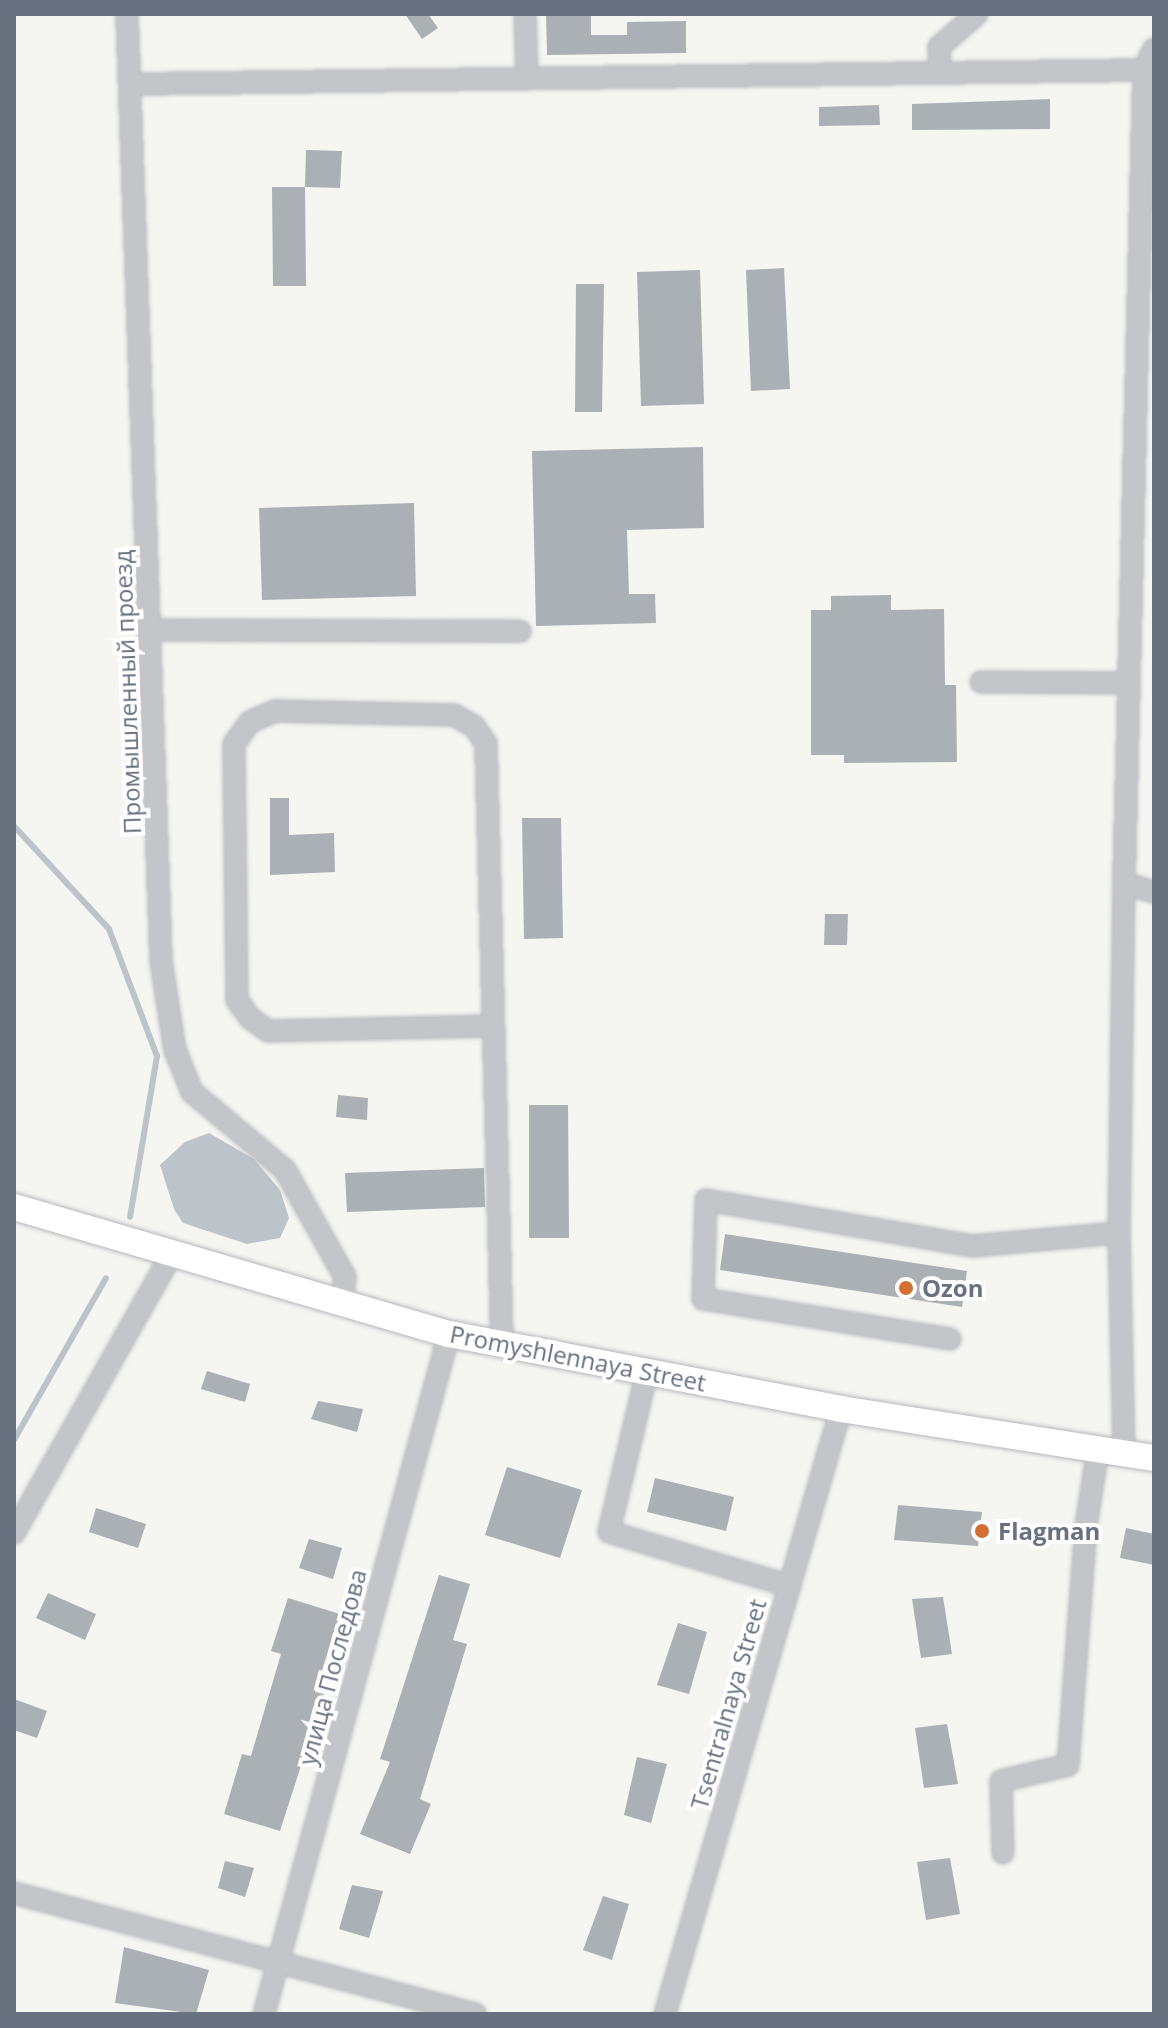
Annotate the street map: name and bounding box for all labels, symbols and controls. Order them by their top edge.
street label: Промышленный проезд [108,549,146,835]
place label: Ozon [922,1274,983,1302]
marker: Ozon [897,1279,915,1297]
street label: Promyshlennaya Street [448,1319,708,1397]
place label: Flagman [998,1517,1100,1545]
marker: Flagman [973,1522,991,1540]
street label: улица Последова [292,1566,372,1768]
street label: Tsentralnaya Street [684,1596,772,1812]

